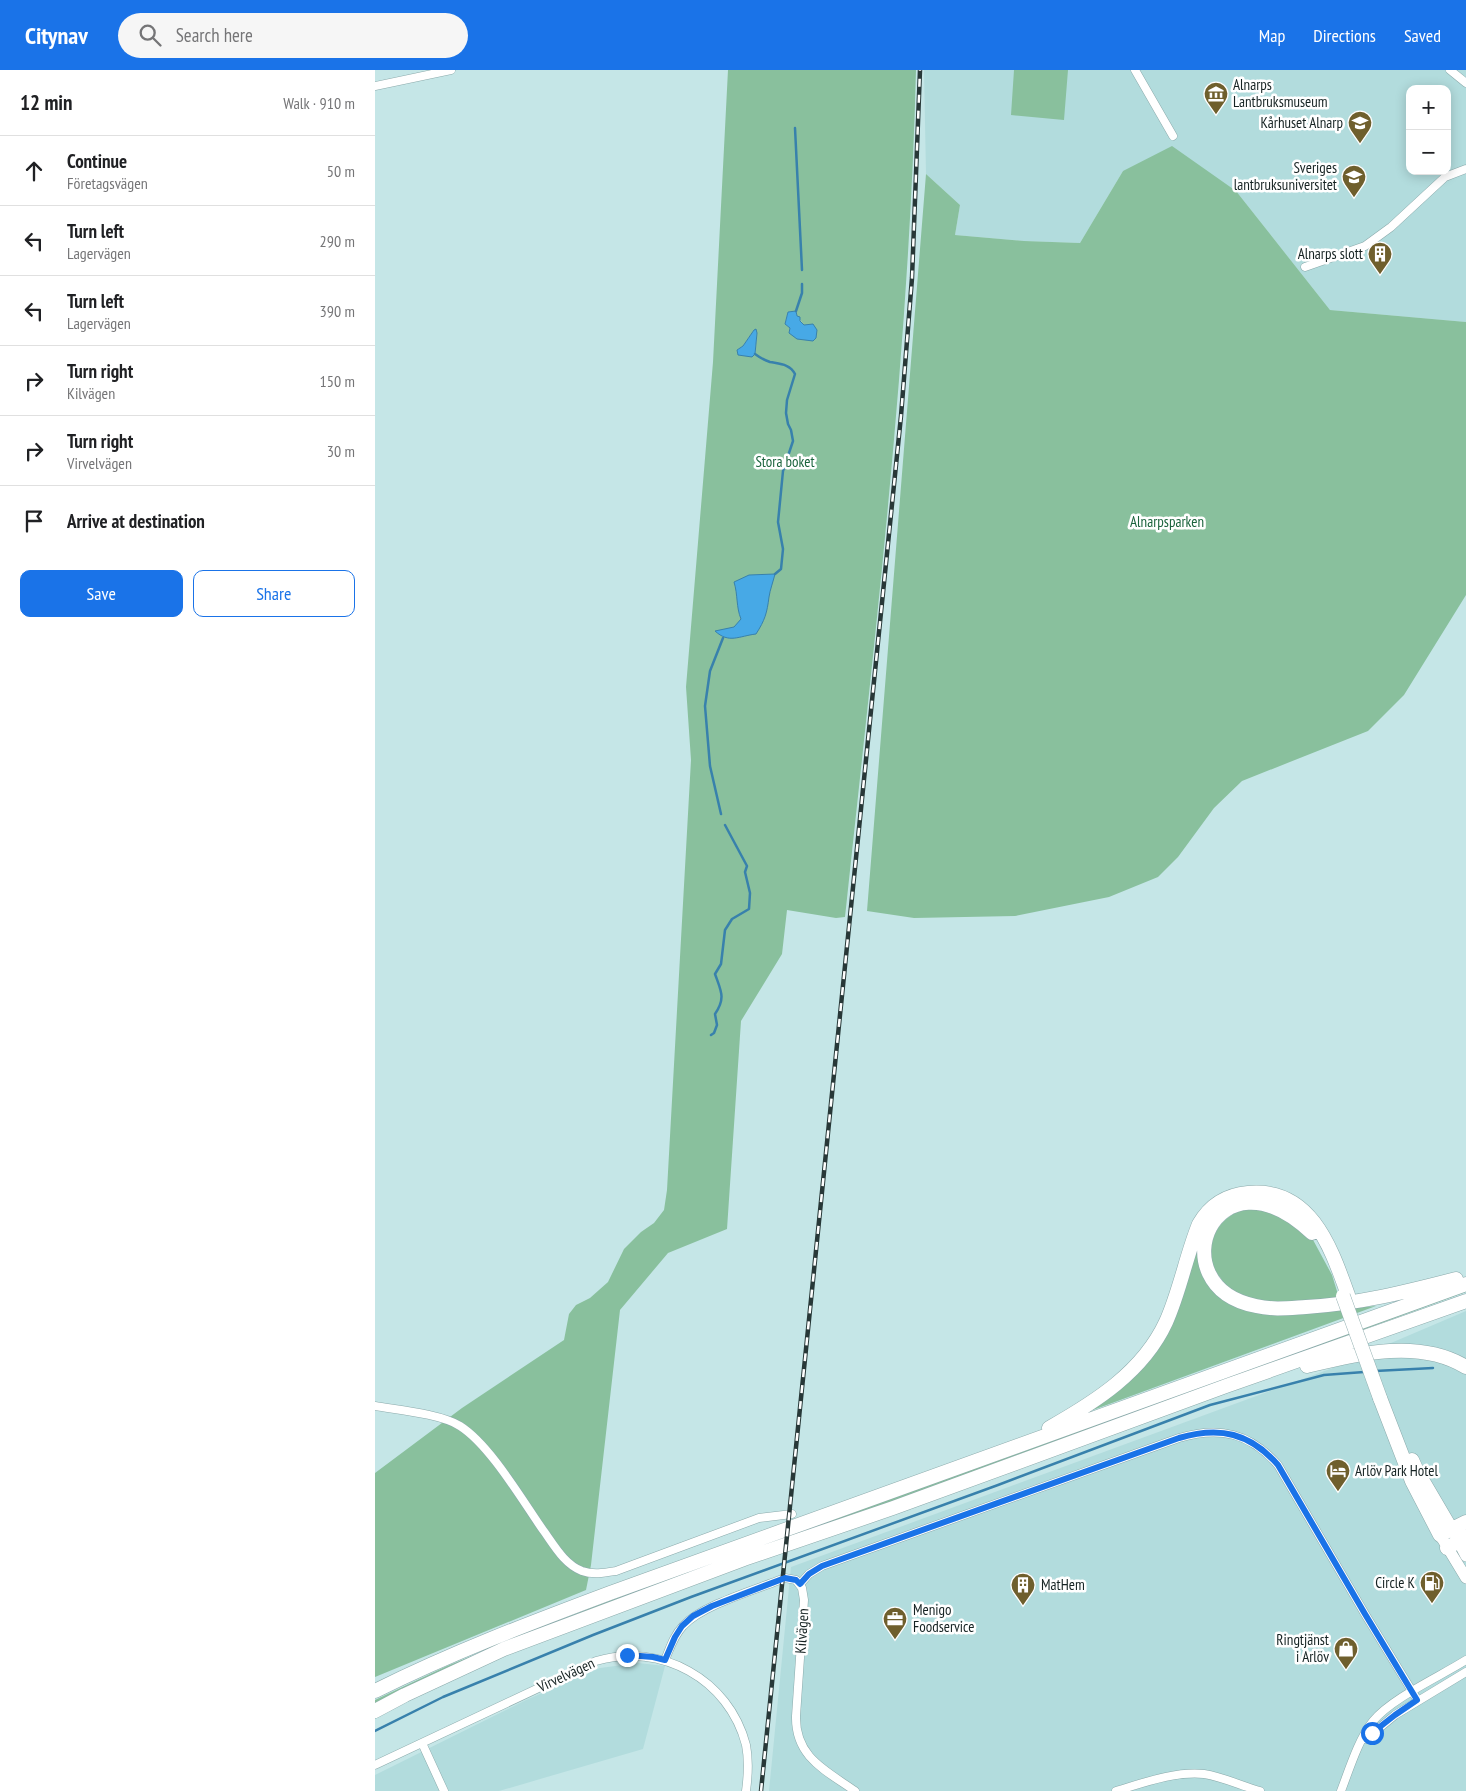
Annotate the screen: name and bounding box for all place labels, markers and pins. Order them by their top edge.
place label: Alnarps Lantbruksmuseum [1233,75,1328,111]
museum icon: Alnarps Lantbruksmuseum [1203,81,1229,115]
school or university icon: Kårhuset Alnarp [1347,110,1373,144]
place label: Kårhuset Alnarp [1260,113,1343,132]
place label: Sveriges lantbruksuniversitet [1234,158,1337,194]
school or university icon: Sveriges lantbruksuniversitet [1341,164,1367,198]
building icon: Alnarps slott [1367,241,1393,275]
place label: Alnarps slott [1298,244,1363,263]
hotel icon: Arlöv Park Hotel [1325,1458,1351,1492]
place label: Arlöv Park Hotel [1355,1461,1438,1480]
fuel station icon: Circle K [1419,1570,1445,1604]
building icon: MatHem [1010,1572,1036,1606]
place label: Circle K [1375,1573,1416,1592]
place label: MatHem [1041,1575,1085,1594]
place label: Menigo Foodservice [913,1600,974,1636]
office icon: Menigo Foodservice [882,1606,908,1640]
place label: Ringtjänst i Arlöv [1276,1630,1329,1666]
shop icon: Ringtjänst i Arlöv [1333,1636,1359,1670]

